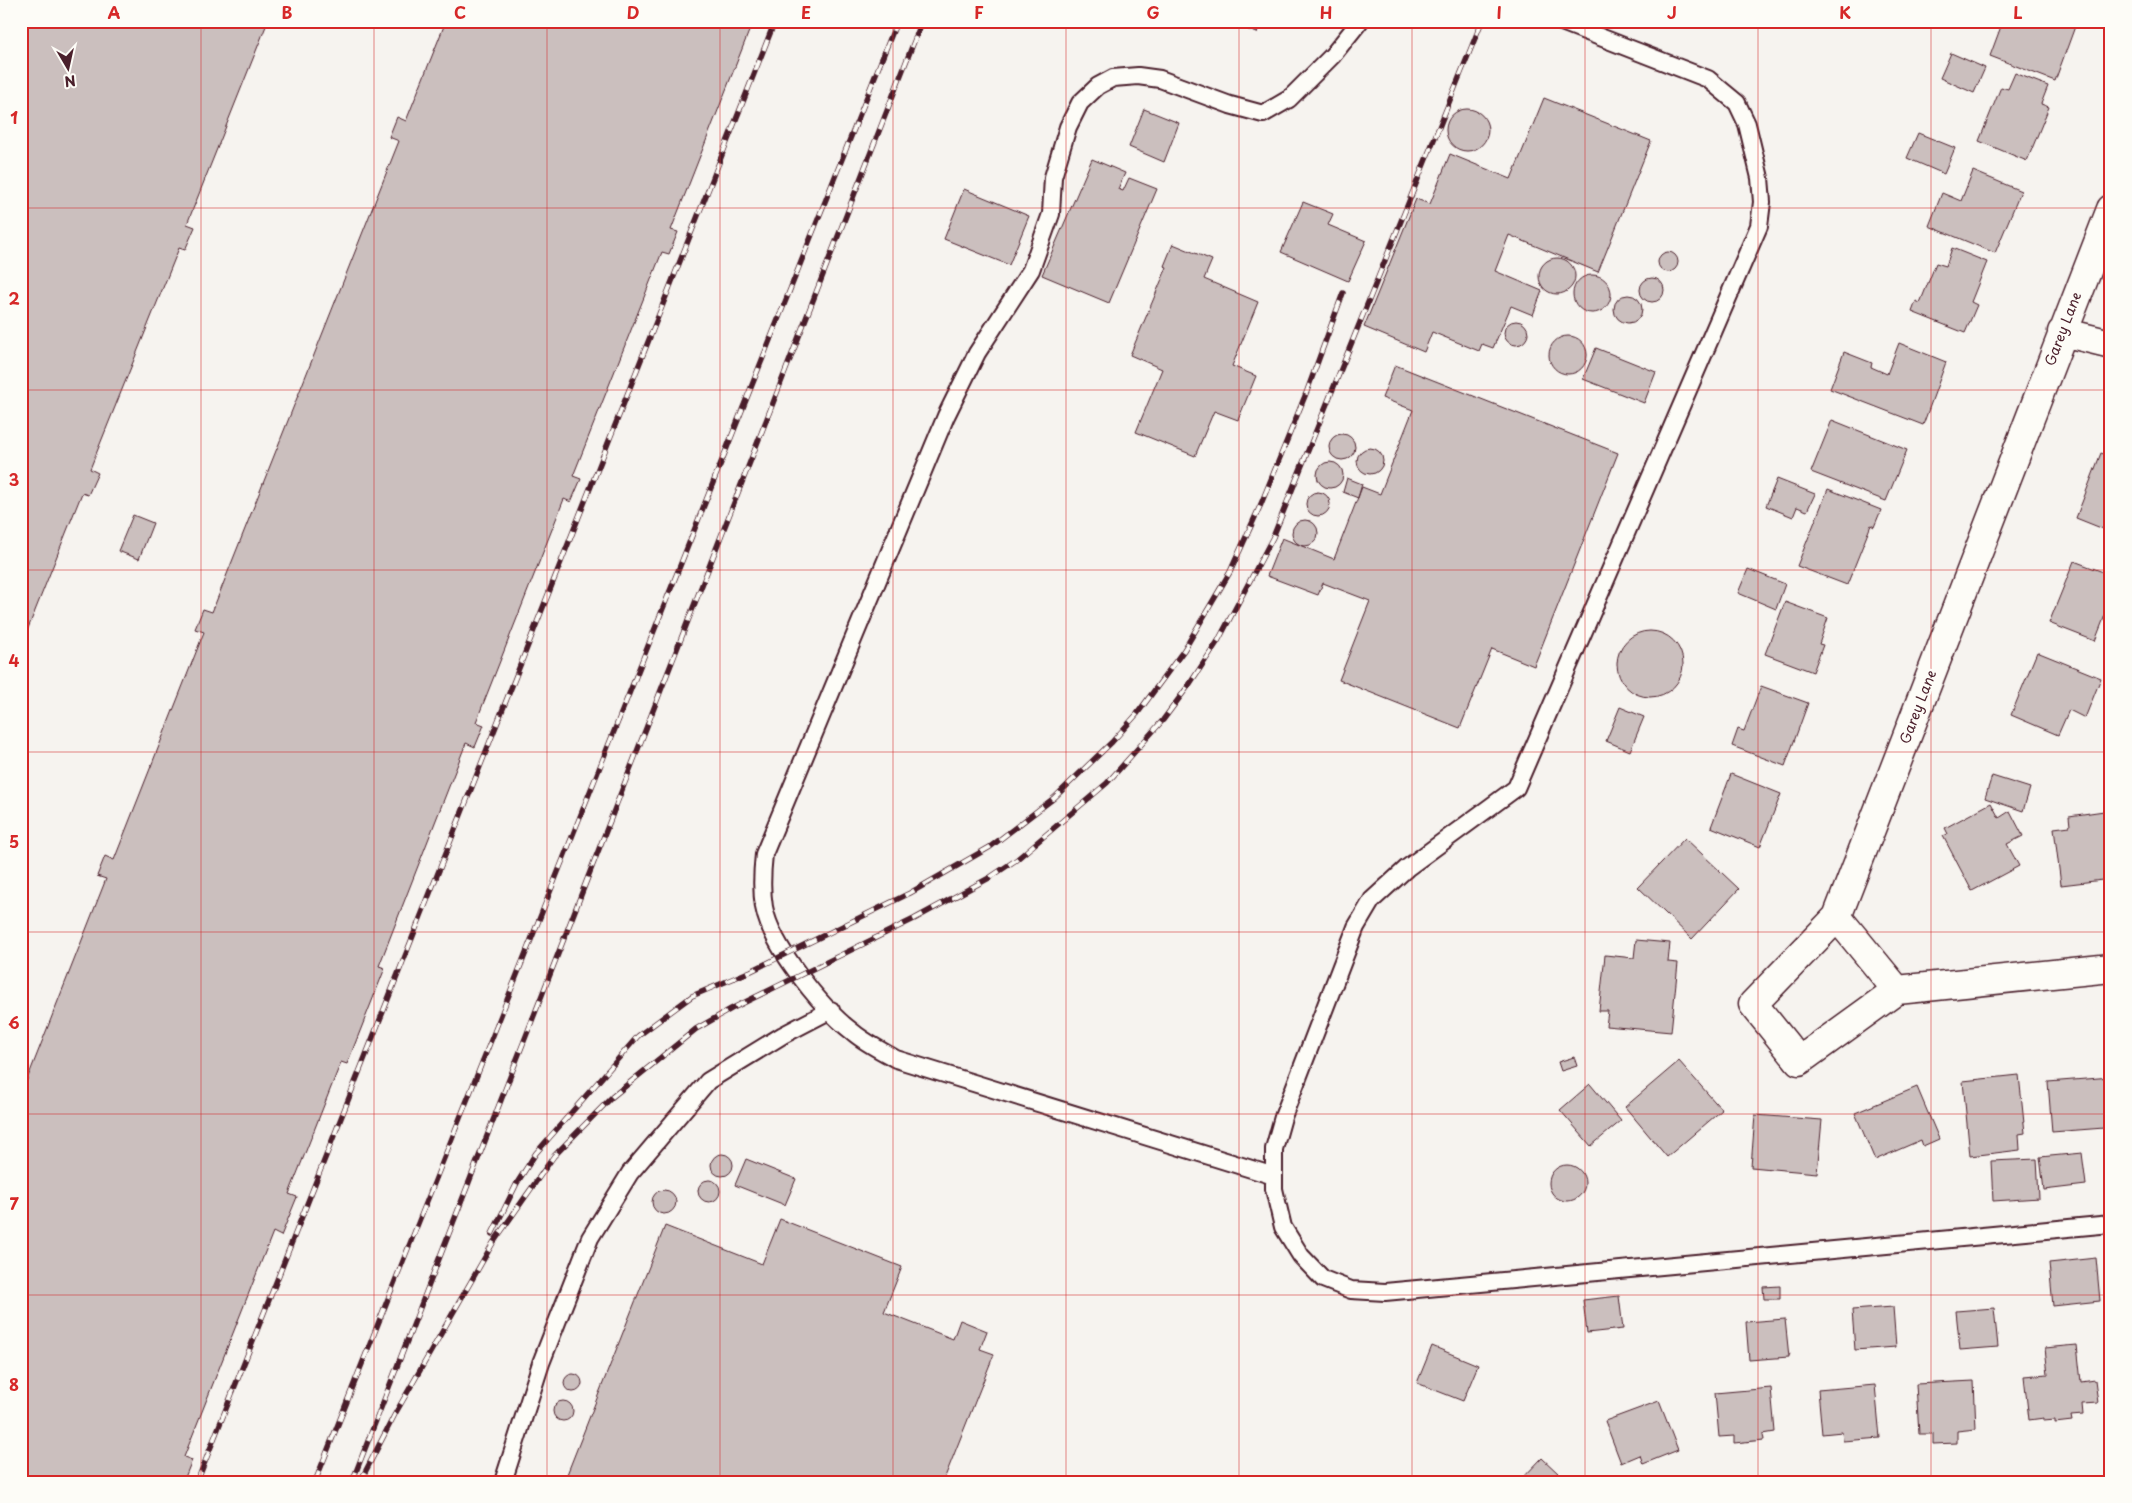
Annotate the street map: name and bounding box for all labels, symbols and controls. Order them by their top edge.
text: A [108,0,121,24]
text: B [282,0,293,24]
text: C [454,0,466,24]
text: D [627,0,639,24]
text: E [801,0,811,24]
text: F [974,0,984,24]
text: G [1146,0,1160,24]
text: H [1320,0,1332,24]
text: I [1496,0,1502,24]
text: J [1667,0,1677,24]
text: K [1839,0,1851,24]
text: L [2013,0,2023,24]
north arrow [42,42,92,92]
text: N [63,70,77,93]
text: 1 [10,105,18,129]
text: 2 [8,286,20,310]
street label: Garey Lane [2039,289,2086,369]
text: 3 [9,467,19,491]
text: 4 [9,648,20,672]
street label: Garey Lane [1894,667,1941,747]
text: 5 [9,829,19,853]
text: 6 [8,1010,20,1034]
text: 7 [9,1191,19,1215]
text: 8 [9,1372,19,1396]

